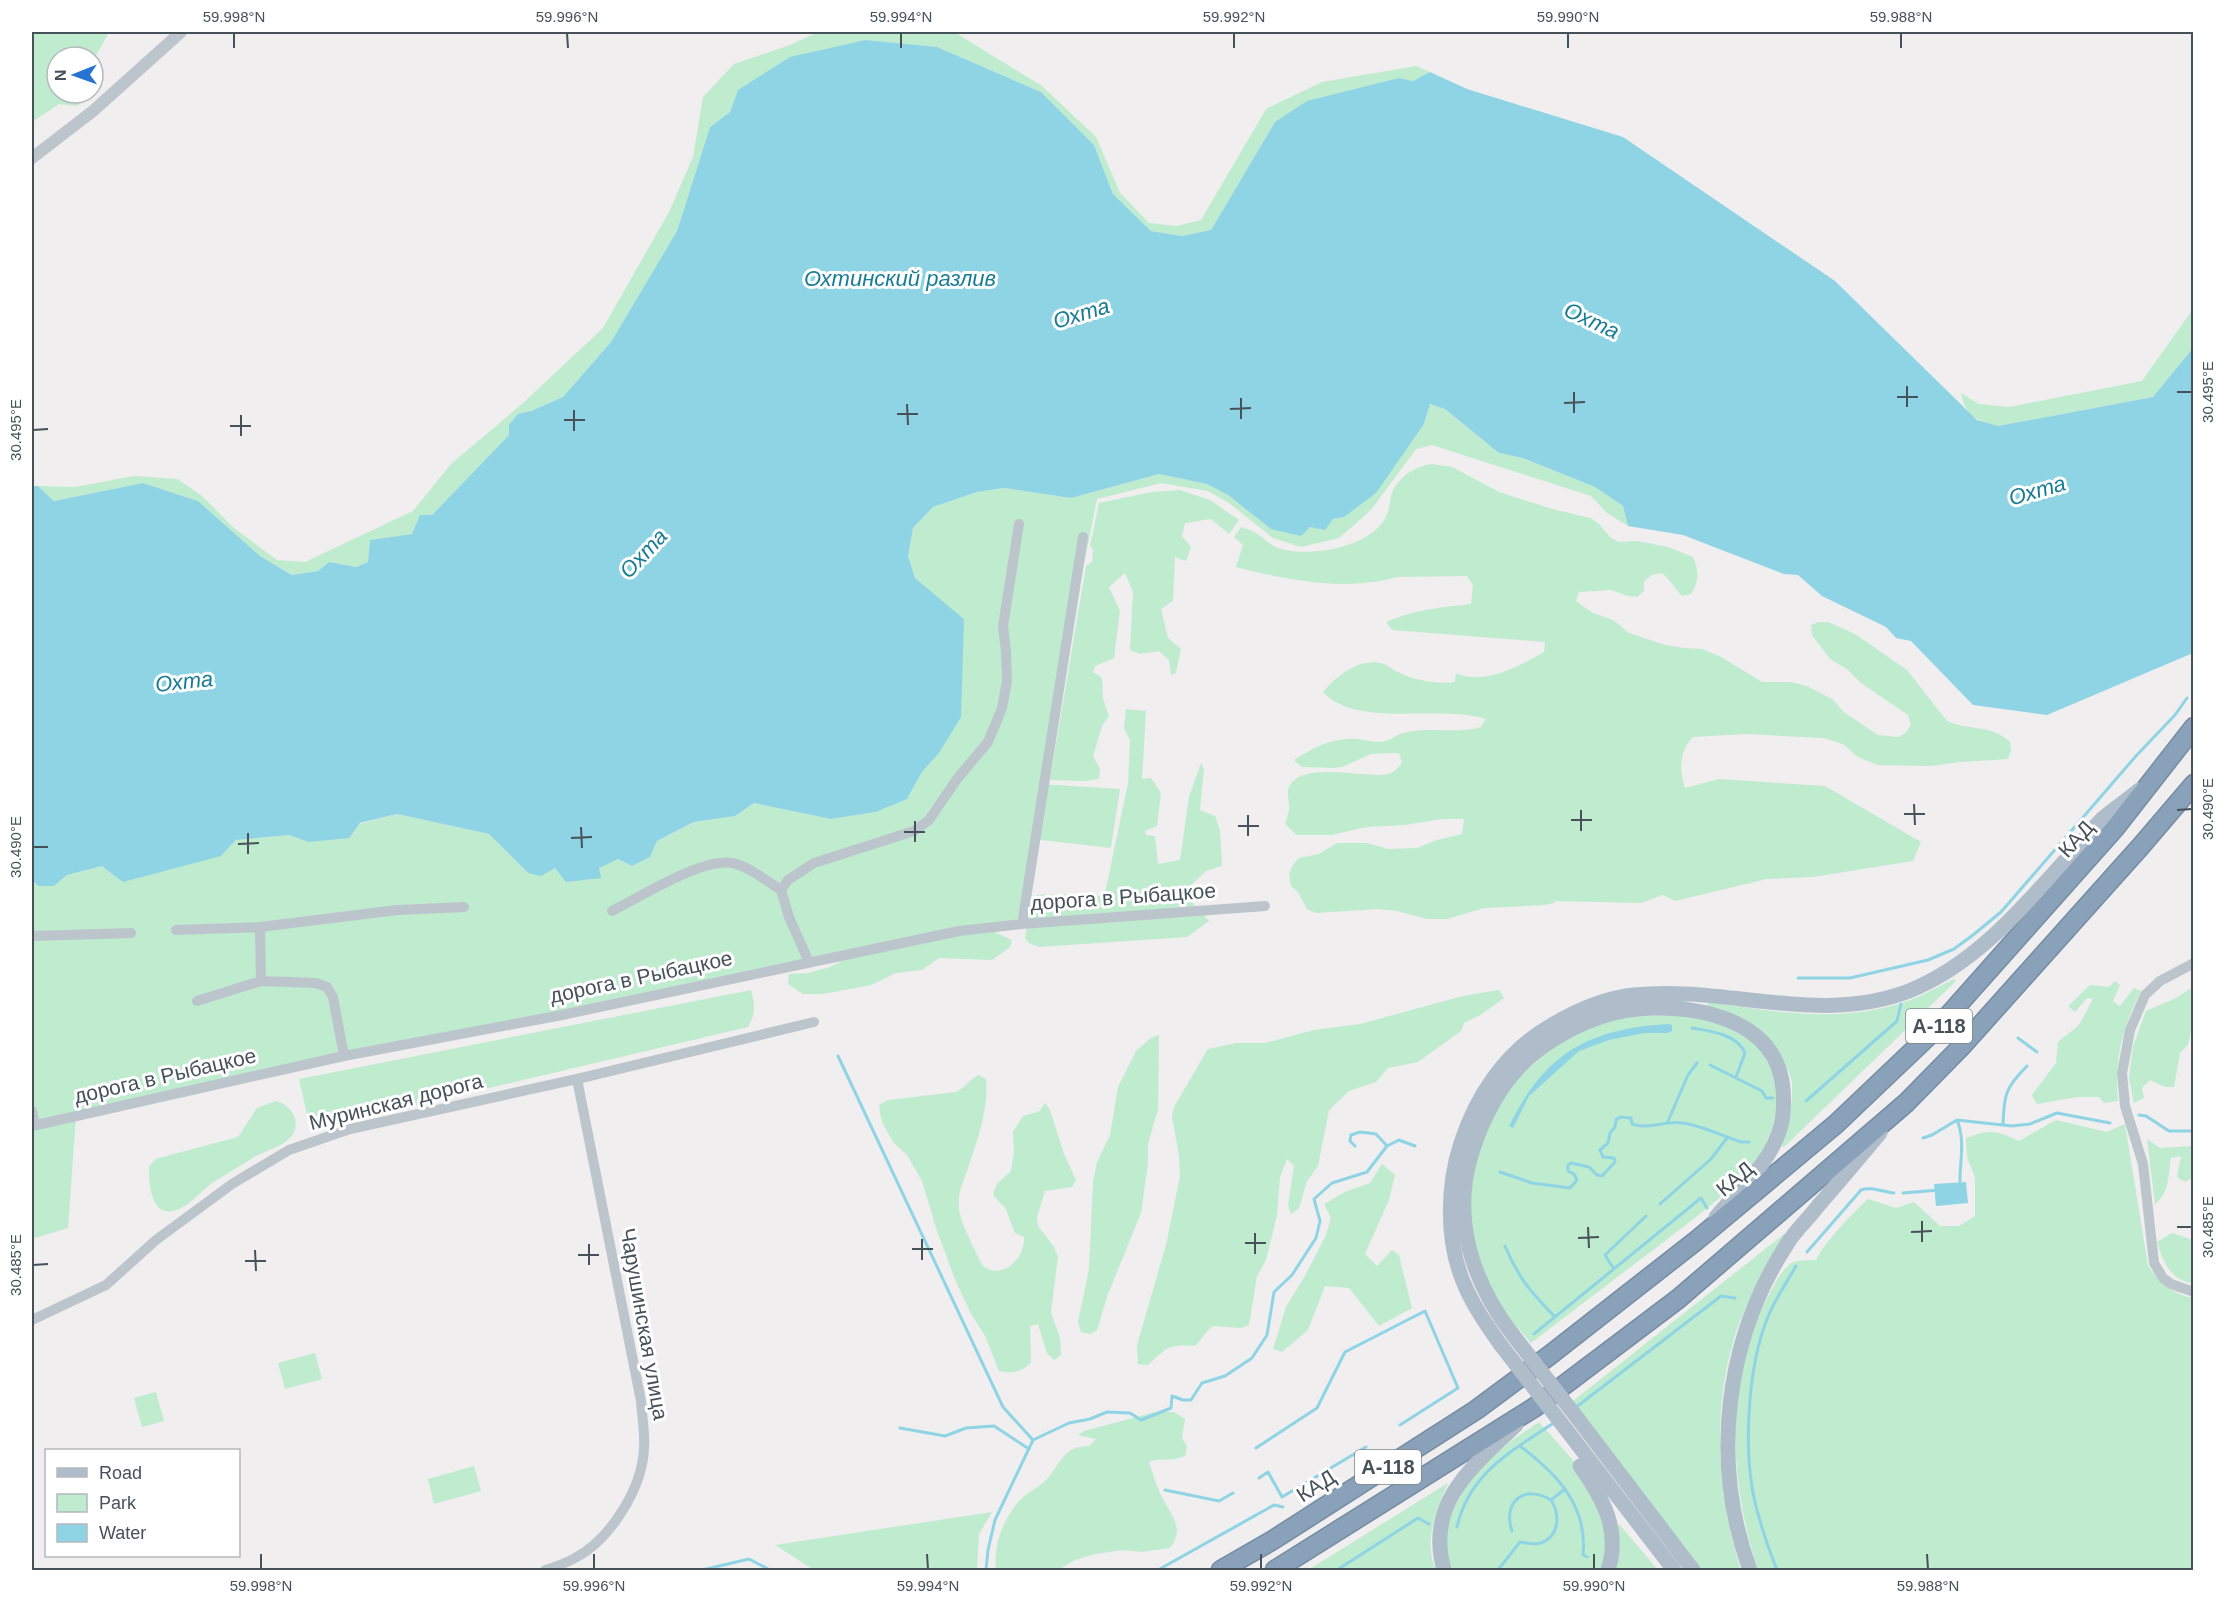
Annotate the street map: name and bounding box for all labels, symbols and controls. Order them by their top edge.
text: 59.998°N [203,8,265,25]
text: 59.996°N [536,8,598,25]
text: 59.994°N [870,8,932,25]
text: 59.992°N [1203,8,1265,25]
text: 59.990°N [1537,8,1599,25]
text: 59.988°N [1870,8,1932,25]
north arrow [45,45,105,105]
text: N [52,69,69,81]
water label: Охтинский разлив [804,266,996,291]
water label: Охта [1050,293,1113,334]
water label: Охта [1560,297,1623,344]
text: 30.495°E [2199,361,2216,423]
text: 30.495°E [7,399,24,461]
water label: Охта [2006,470,2068,510]
water label: Охта [614,524,672,583]
water label: Охта [154,666,214,697]
text: 30.490°E [2199,778,2216,840]
text: 30.490°E [7,816,24,878]
street label: КАД [2053,816,2098,862]
street label: дорога в Рыбацкое [1029,879,1217,914]
street label: дорога в Рыбацкое [547,946,734,1007]
road number: А-118 [1906,1009,1972,1043]
street label: дорога в Рыбацкое [72,1043,258,1108]
street label: Муринская дорога [307,1069,485,1134]
street label: КАД [1712,1157,1758,1201]
text: 30.485°E [2199,1196,2216,1258]
street label: Чарушинская улица [616,1226,673,1422]
text: 30.485°E [7,1234,24,1296]
legend [45,1449,240,1557]
road number: А-118 [1355,1450,1421,1484]
text: Road [99,1463,142,1483]
street label: КАД [1292,1465,1339,1506]
text: Park [99,1493,137,1513]
text: Water [99,1523,146,1543]
text: 59.998°N [230,1577,292,1594]
text: 59.996°N [563,1577,625,1594]
text: 59.994°N [897,1577,959,1594]
text: 59.992°N [1230,1577,1292,1594]
text: 59.990°N [1563,1577,1625,1594]
text: 59.988°N [1897,1577,1959,1594]

